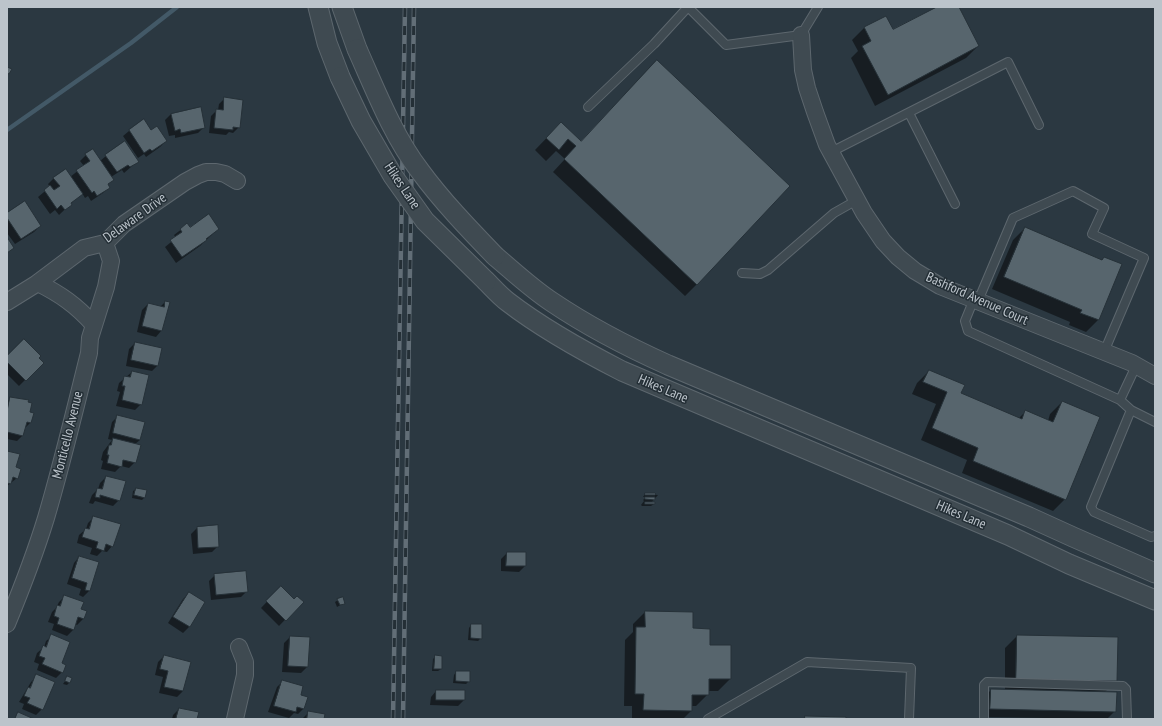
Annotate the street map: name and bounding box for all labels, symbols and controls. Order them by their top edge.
street label: Hikes Lane [380,160,424,212]
street label: Delaware Drive [100,189,170,247]
street label: Bashford Avenue Court [923,269,1031,329]
street label: Hikes Lane [636,371,690,407]
street label: Monticello Avenue [49,390,87,480]
street label: Hikes Lane [934,497,988,533]

